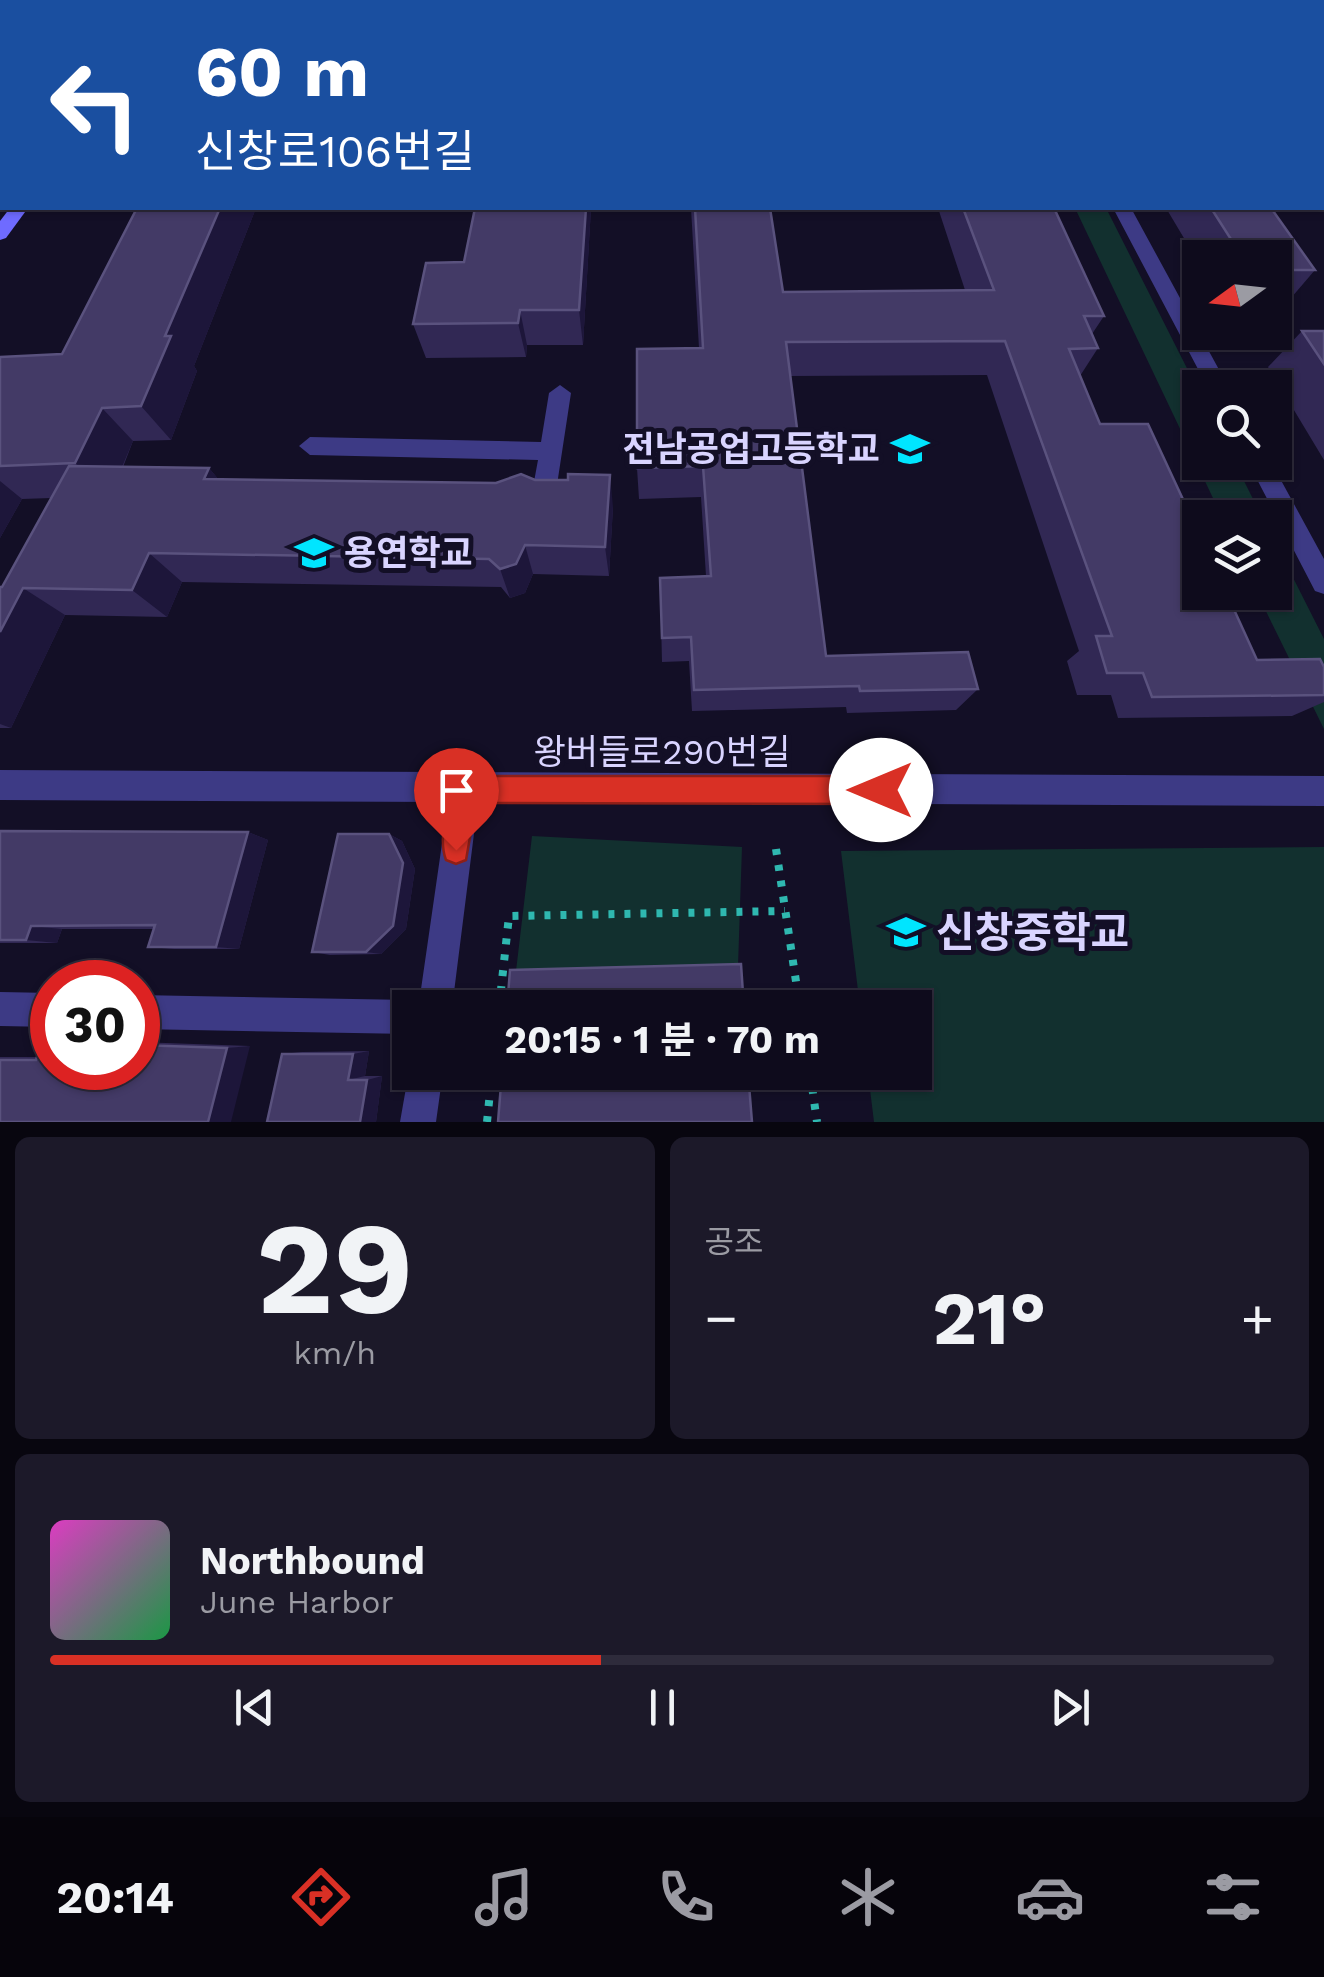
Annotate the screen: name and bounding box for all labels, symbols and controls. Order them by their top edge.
text: 60 m [195,31,369,113]
icon: left [30,40,160,170]
text: 신창로106번길 [195,125,475,178]
north arrow [1182,240,1292,350]
map controls [1182,240,1292,610]
button: search [1182,370,1292,480]
place label: 전남공업고등학교 [622,428,880,470]
school or university icon: 전남공업고등학교 [889,428,931,470]
button: layers [1182,500,1292,610]
school or university icon: 용연학교 [293,532,335,574]
place label: 용연학교 [344,532,473,574]
street label: 왕버들로290번길 [534,731,790,773]
position arrow [829,738,933,842]
pin [414,748,499,851]
icon: arrive [429,763,484,818]
place label: 신창중학교 [936,908,1129,957]
school or university icon: 신창중학교 [885,911,927,953]
speed limit sign: 30 [30,960,160,1090]
text: 20:15 · 1 분 · 70 m [504,1018,820,1062]
text: 29 [256,1192,414,1345]
text: 공조 [705,1223,763,1261]
text: 21° [932,1274,1046,1362]
text: − [705,1286,738,1350]
text: + [1241,1286,1274,1350]
text: km/h [294,1334,376,1372]
text: Northbound [200,1539,425,1583]
text: June Harbor [200,1583,394,1621]
icon: previous [227,1680,282,1735]
icon: pause [635,1680,690,1735]
icon: next [1043,1680,1098,1735]
icon: directions [286,1862,356,1932]
icon: music [469,1862,539,1932]
icon: phone [651,1862,721,1932]
icon: climate [833,1862,903,1932]
icon: car [1015,1862,1085,1932]
icon: filters [1198,1862,1268,1932]
text: 20:14 [56,1871,174,1924]

